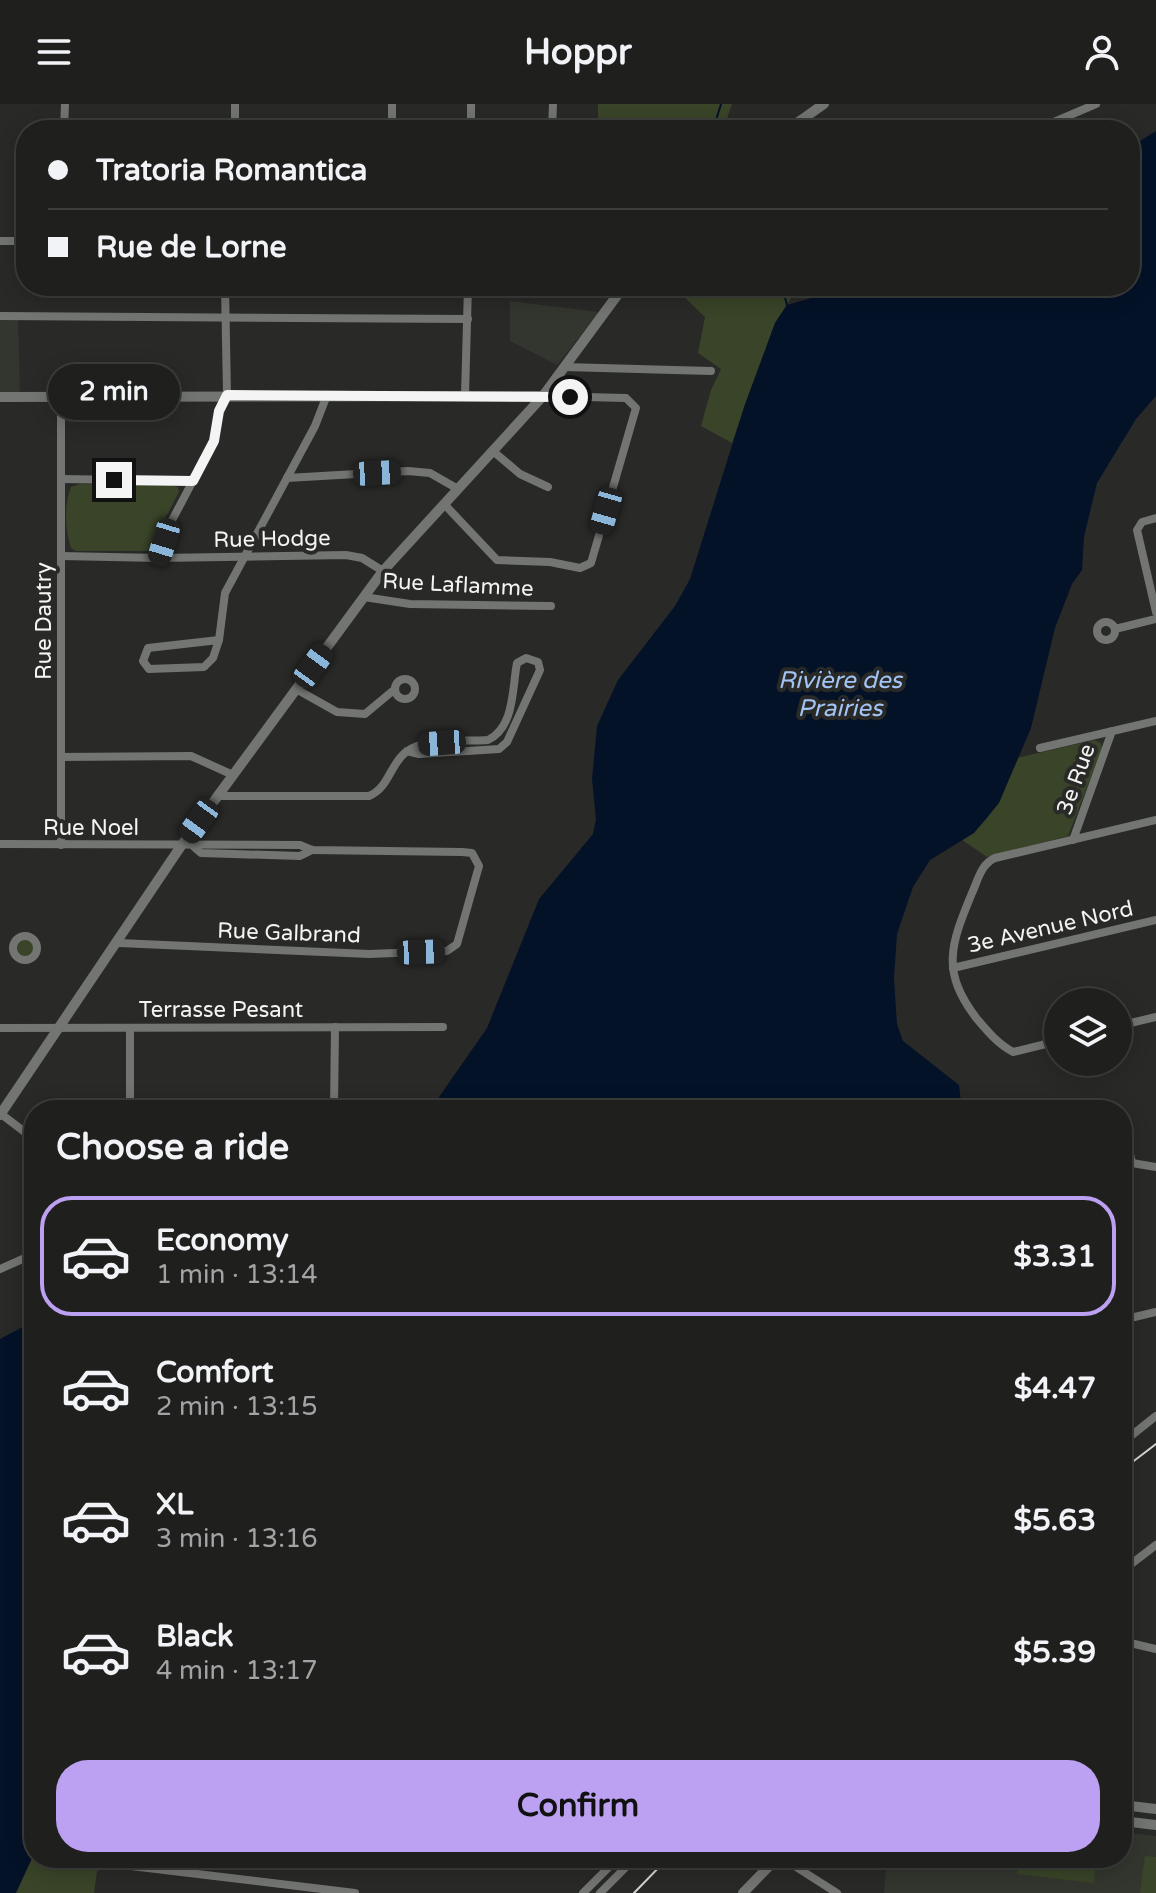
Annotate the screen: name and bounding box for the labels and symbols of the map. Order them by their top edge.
callout: 2 min [48,364,180,420]
route start [552,379,588,415]
car [352,460,402,486]
route end [96,462,132,498]
car [588,485,624,537]
car [146,516,182,568]
street label: Rue Hodge [213,525,331,553]
street label: Rue Dautry [31,562,57,680]
street label: Rue Laflamme [382,568,534,602]
car [289,640,337,692]
water label: Rivière des Prairies [778,666,904,723]
car [417,729,467,757]
street label: 3e Rue [1051,740,1101,818]
car [175,795,223,847]
street label: Rue Noel [43,815,139,841]
street label: 3e Avenue Nord [965,895,1136,959]
street label: Rue Galbrand [217,917,361,948]
car [397,939,445,965]
street label: Terrasse Pesant [139,997,303,1023]

